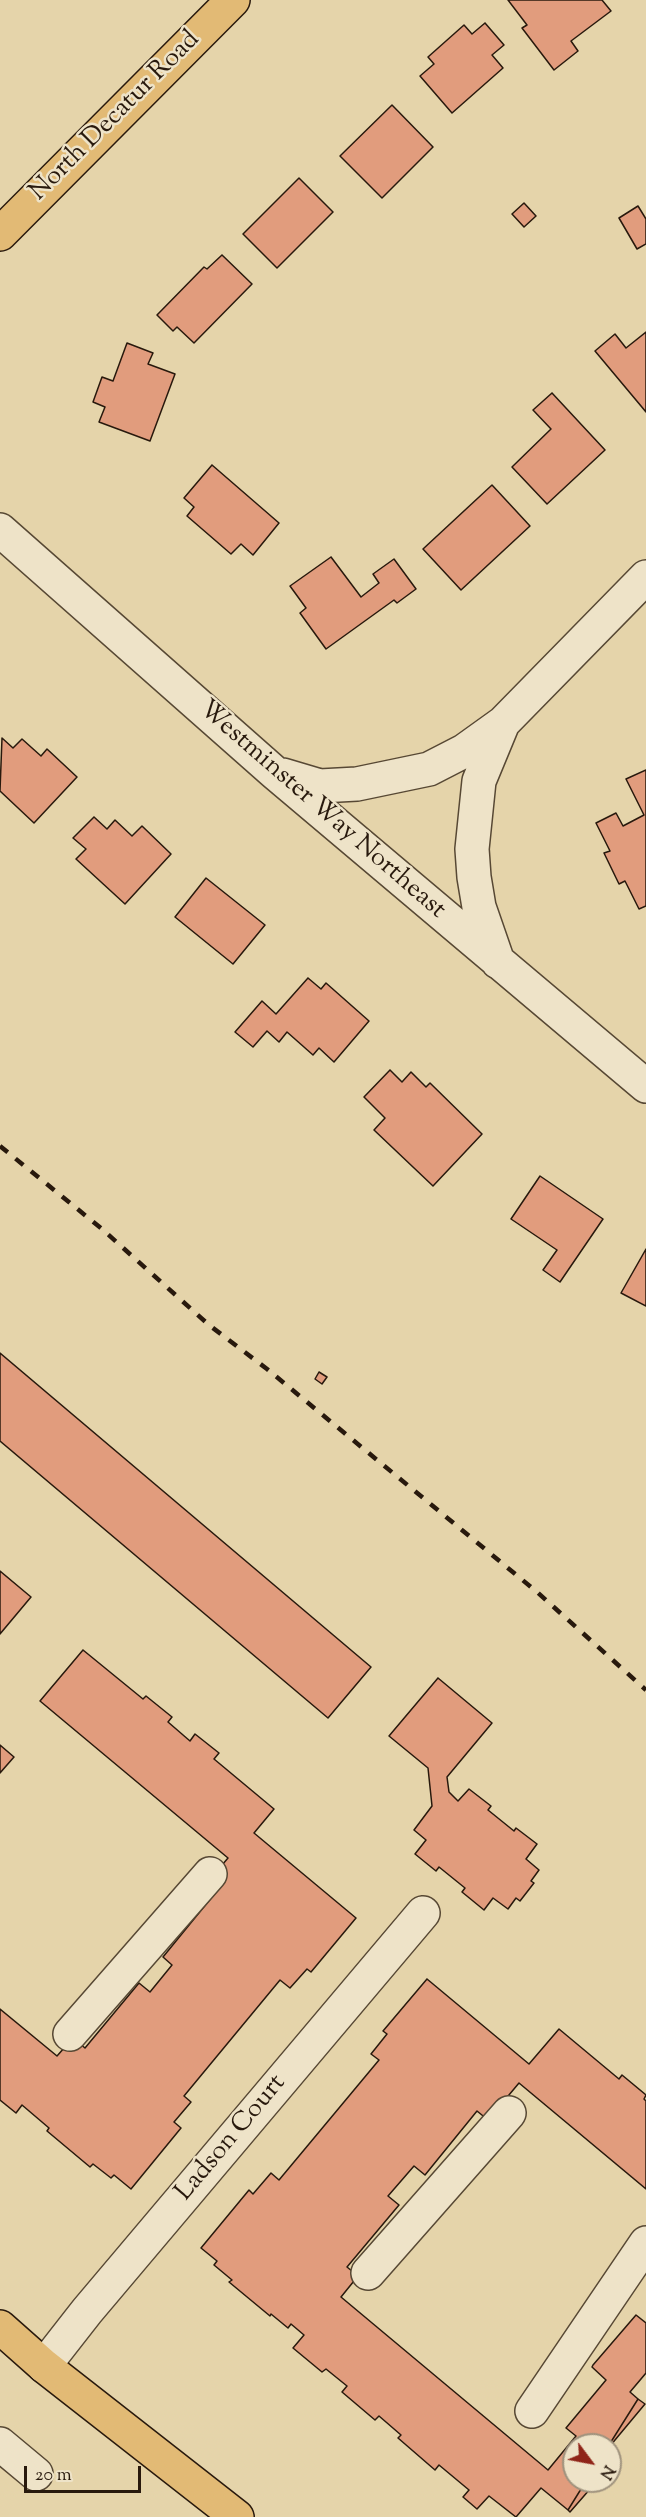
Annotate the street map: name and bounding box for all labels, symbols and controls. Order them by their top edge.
street label: North Decatur Road [24,25,208,209]
street label: Westminster Way Northeast [191,695,451,927]
street label: Ladson Court [170,2069,294,2209]
north arrow [562,2433,622,2493]
scale bar [27,2454,144,2492]
text: N [593,2460,619,2483]
text: 20 m [35,2463,72,2489]

